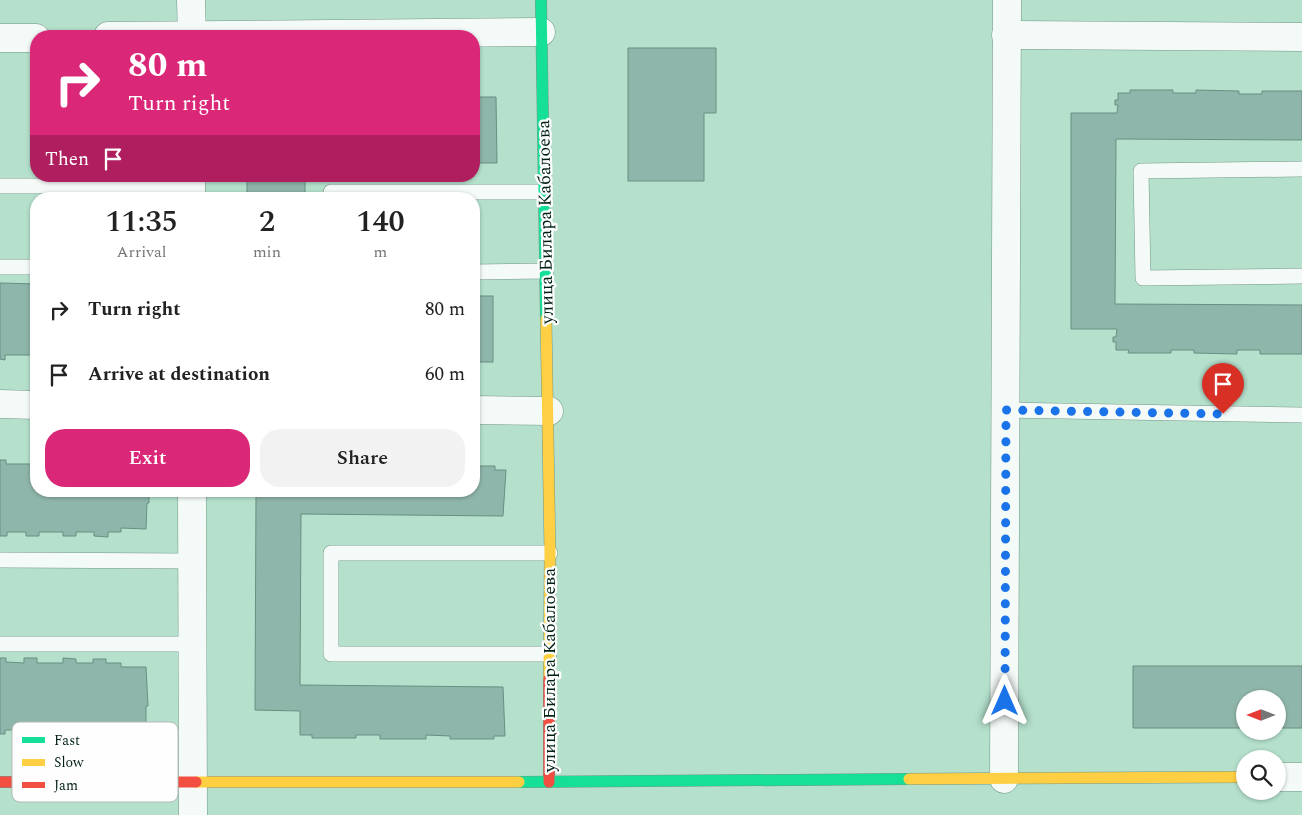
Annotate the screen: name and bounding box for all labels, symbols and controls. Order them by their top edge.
text: 80 m [128,39,208,92]
icon: right [45,50,110,115]
text: Turn right [128,87,230,120]
street label: улица Билара Кабалоева [530,119,561,325]
text: Then [45,145,89,174]
icon: arrive [99,145,127,173]
text: 11:35 [105,199,178,245]
text: 2 [259,199,275,245]
text: 140 [356,199,405,245]
text: Arrival [117,240,166,264]
text: min [253,240,281,264]
text: m [374,240,387,264]
text: Turn right [88,295,181,324]
text: 80 m [425,295,465,324]
icon: right [45,296,73,324]
text: Arrive at destination [88,360,270,389]
text: 60 m [425,360,465,389]
icon: arrive [45,361,73,389]
pin [1202,363,1244,414]
icon: arrive [1209,370,1237,398]
button: Exit [45,429,250,487]
button: Share [260,429,465,487]
street label: улица Билара Кабалоева [536,568,563,773]
position arrow [978,674,1030,726]
north arrow [1236,690,1286,740]
map controls [1236,690,1286,800]
legend [12,722,178,802]
text: Fast [54,730,80,751]
button: search [1236,750,1286,800]
text: Slow [54,752,84,773]
text: Jam [54,775,78,796]

